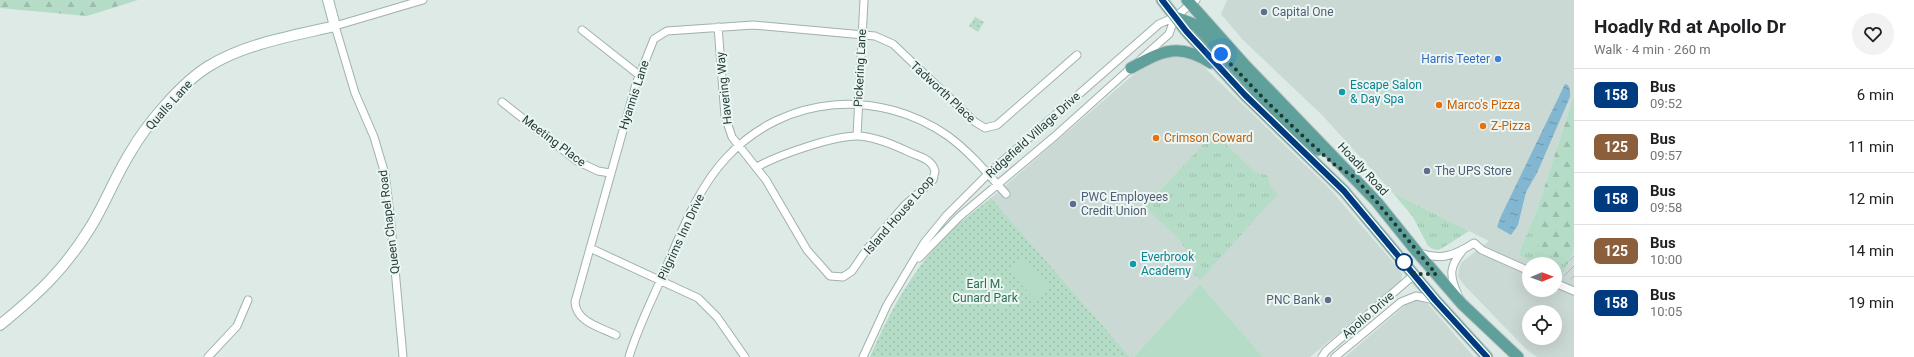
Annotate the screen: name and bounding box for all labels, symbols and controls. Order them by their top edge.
place label: Capital One [1272,5,1334,19]
marker: Capital One [1259,7,1269,17]
button: heart [1852,13,1894,55]
text: Hoadly Rd at Apollo Dr [1594,15,1786,38]
street label: Pickering Lane [851,28,869,108]
text: Walk · 4 min · 260 m [1594,42,1711,57]
your location [1211,44,1231,64]
street label: Havering Way [713,51,735,125]
place label: Harris Teeter [1421,52,1490,66]
marker: Harris Teeter [1493,54,1503,64]
street label: Hyannis Lane [616,59,652,131]
street label: Tadworth Place [908,59,978,125]
street label: Qualls Lane [143,77,195,133]
place label: Escape Salon & Day Spa [1350,78,1422,106]
text: Bus [1650,78,1676,96]
text: 6 min [1857,86,1894,104]
marker: Escape Salon & Day Spa [1337,87,1347,97]
text: 158 [1604,87,1628,103]
street label: Ridgefield Village Drive [983,89,1083,181]
text: 09:52 [1650,96,1682,111]
place label: Marco's Pizza [1447,98,1520,112]
marker: Marco's Pizza [1434,100,1444,110]
street label: Meeting Place [519,113,589,169]
place label: Z-Pizza [1491,119,1530,133]
marker: Z-Pizza [1478,121,1488,131]
text: Bus [1650,130,1676,148]
place label: Crimson Coward [1164,131,1253,145]
marker: Crimson Coward [1151,133,1161,143]
text: 11 min [1848,138,1894,156]
street label: Hoadly Road [1335,139,1391,199]
text: 125 [1604,139,1628,155]
text: 09:57 [1650,148,1682,163]
place label: The UPS Store [1435,164,1512,178]
marker: The UPS Store [1422,166,1432,176]
street label: Queen Chapel Road [376,169,402,275]
street label: Island House Loop [861,173,937,257]
text: Bus [1650,182,1676,200]
place label: PWC Employees Credit Union [1081,190,1168,218]
text: 12 min [1848,190,1894,208]
text: 158 [1604,191,1628,207]
street label: Pilgrims Inn Drive [655,192,707,282]
marker: PWC Employees Credit Union [1068,199,1078,209]
text: 09:58 [1650,200,1682,215]
text: Bus [1650,234,1676,252]
text: 14 min [1848,242,1894,260]
text: 125 [1604,243,1628,259]
place label: Everbrook Academy [1141,250,1195,278]
text: 10:00 [1650,252,1682,267]
unlabelled marker [1395,253,1413,271]
north arrow [1522,257,1562,297]
map controls [1522,257,1562,345]
marker: Everbrook Academy [1128,259,1138,269]
park label: Earl M. Cunard Park [952,277,1019,305]
text: Bus [1650,286,1676,304]
street label: Apollo Drive [1339,289,1397,341]
place label: PNC Bank [1266,293,1321,307]
text: 19 min [1848,294,1894,312]
marker: PNC Bank [1323,295,1333,305]
text: 158 [1604,295,1628,311]
text: 10:05 [1650,304,1682,319]
button: locate [1522,305,1562,345]

